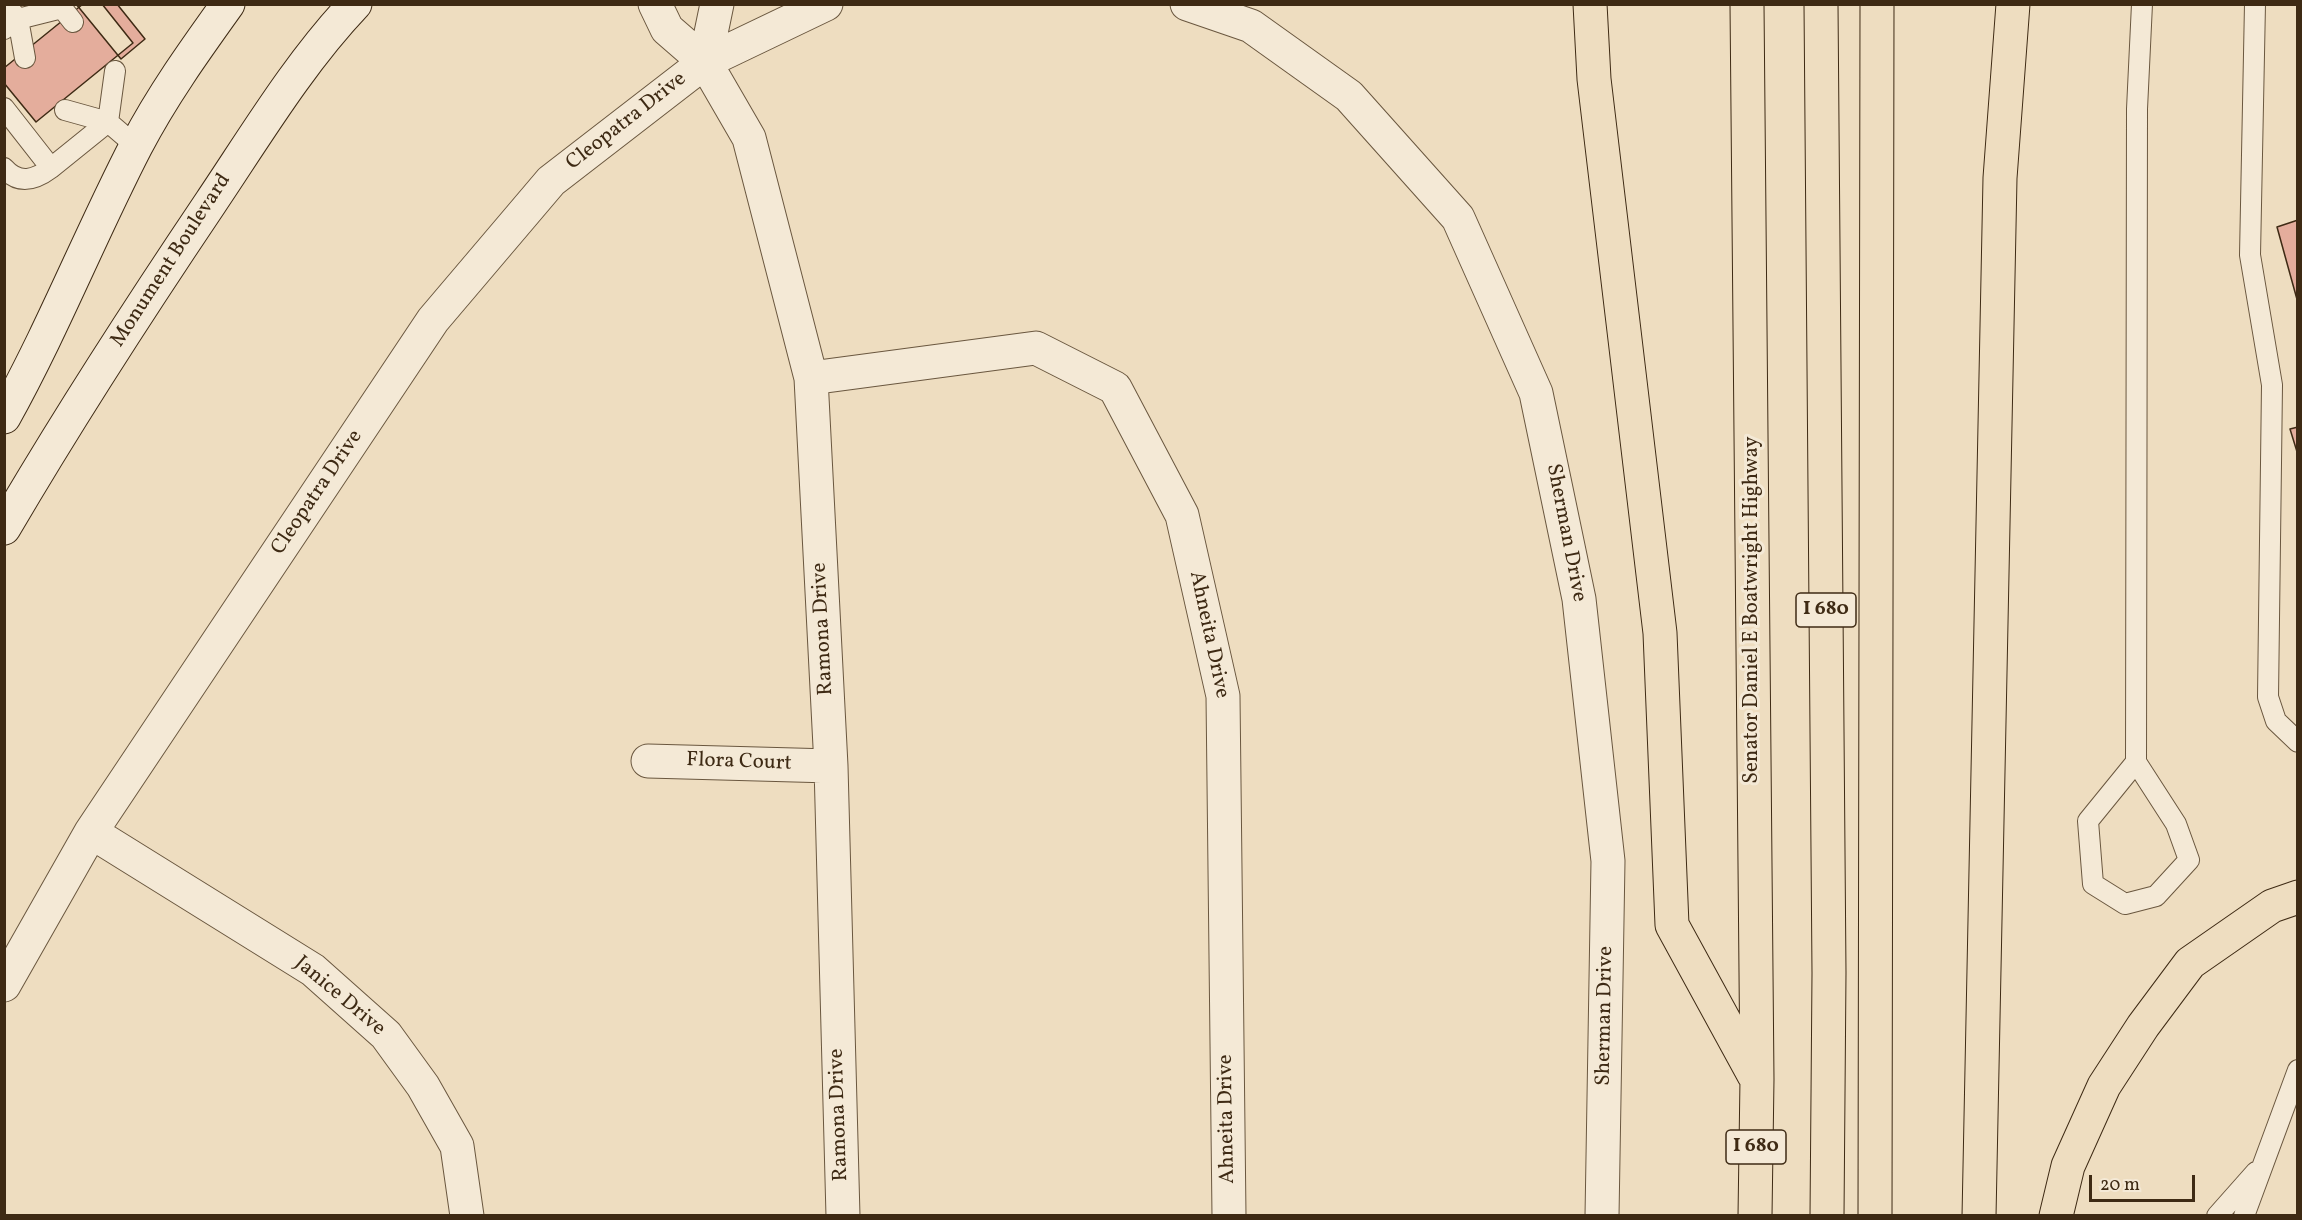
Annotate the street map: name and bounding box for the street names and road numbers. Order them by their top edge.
street label: Cleopatra Drive [562,67,692,177]
street label: Monument Boulevard [107,170,237,352]
street label: Cleopatra Drive [267,426,369,560]
street label: Senator Daniel E Boatwright Highway [1740,436,1766,784]
street label: Sherman Drive [1539,462,1591,604]
street label: Ramona Drive [808,562,840,696]
street label: Ahneita Drive [1182,569,1234,701]
road number: I 680 [1796,593,1856,627]
street label: Flora Court [686,749,792,777]
street label: Sherman Drive [1592,946,1620,1086]
street label: Janice Drive [288,952,390,1042]
street label: Ramona Drive [825,1048,855,1182]
street label: Ahneita Drive [1214,1054,1242,1184]
road number: I 680 [1726,1130,1786,1164]

